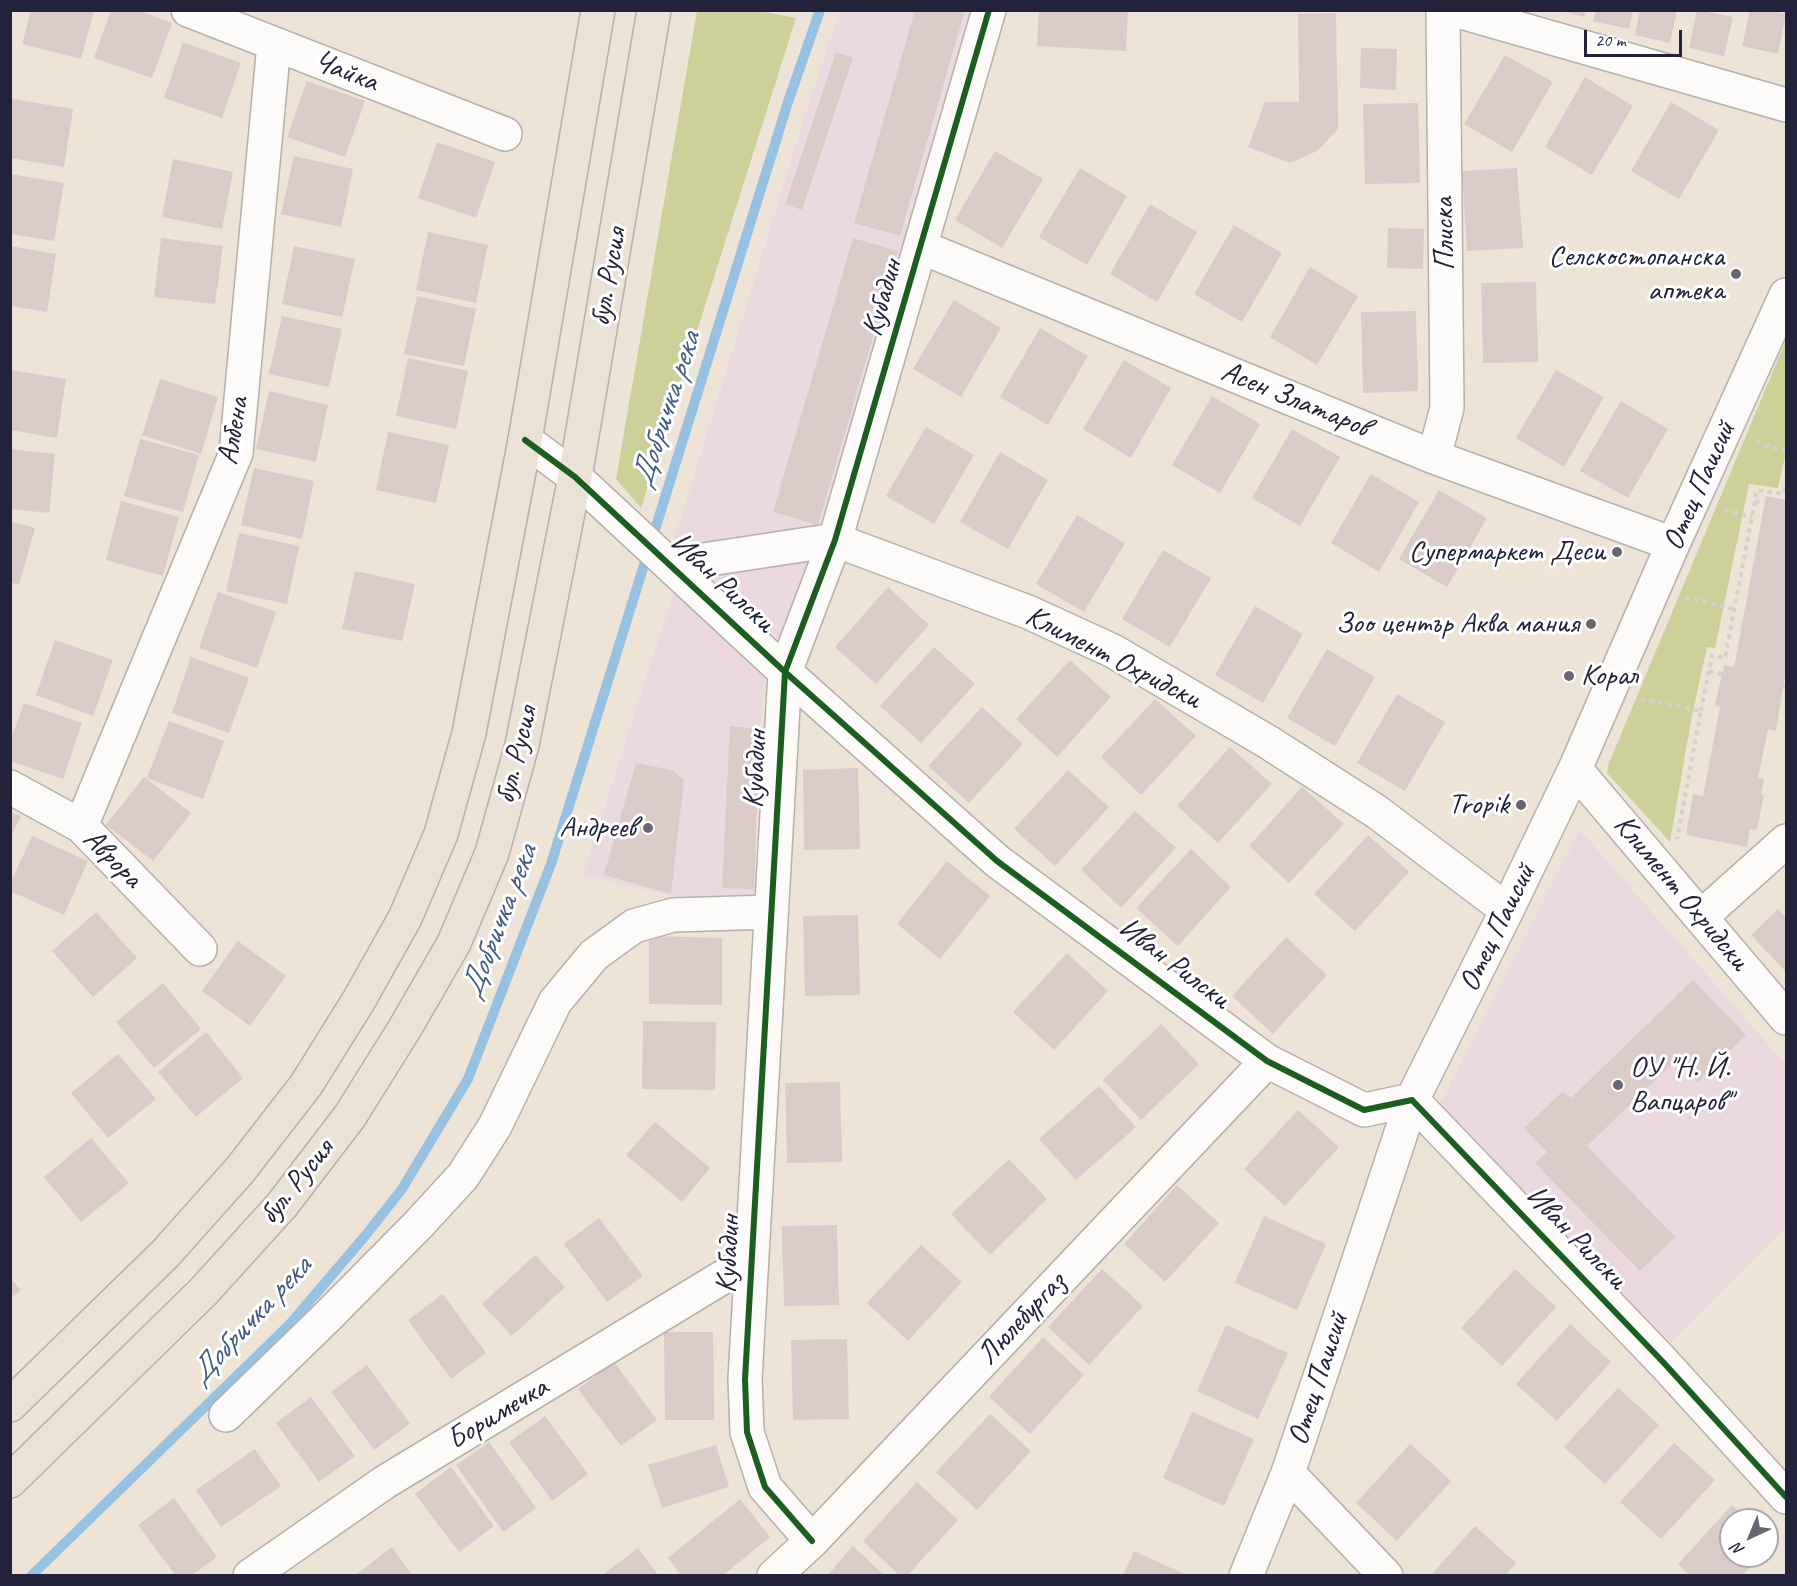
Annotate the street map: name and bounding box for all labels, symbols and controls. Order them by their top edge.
scale bar [1587,18,1684,56]
text: 20 m [1595,29,1626,51]
street label: Чайка [309,43,383,101]
street label: Плиска [1426,197,1464,271]
street label: бул. Русия [583,225,635,329]
place label: Селскостопанска аптека [1549,239,1724,310]
street label: Кубадин [855,255,911,341]
marker: Селскостопанска аптека [1729,267,1743,281]
water label: Добричка река [624,328,710,492]
street label: Асен Златаров [1216,354,1374,446]
street label: Албена [210,394,258,468]
street label: Отец Паисий [1656,416,1744,556]
street label: Иван Рилски [662,525,782,641]
place label: Супермаркет Деси [1409,534,1605,570]
marker: Супермаркет Деси [1610,545,1624,559]
street label: Климент Охридски [1019,598,1207,718]
place label: Зоо център Аква мания [1336,606,1579,642]
marker: Зоо център Аква мания [1584,617,1598,631]
place label: Корал [1581,658,1637,694]
marker: Корал [1562,669,1576,683]
street label: бул. Русия [488,703,546,807]
street label: Кубадин [736,729,776,809]
place label: Tropik [1448,787,1509,823]
marker: Tropik [1514,798,1528,812]
street label: Климент Охридски [1605,808,1757,978]
place label: Андреев [559,810,636,846]
marker: Андреев [641,821,655,835]
street label: Аврора [75,822,149,896]
water label: Добричка река [453,840,547,1004]
street label: Отец Паисий [1452,858,1544,998]
street label: Иван Рилски [1111,910,1237,1018]
place label: ОУ "Н. Й. Вапцаров" [1630,1050,1732,1120]
marker: ОУ "Н. Й. Вапцаров" [1611,1078,1625,1092]
street label: бул. Русия [252,1132,342,1232]
street label: Иван Рилски [1518,1179,1634,1297]
street label: Кубадин [709,1214,749,1294]
water label: Добричка река [182,1249,320,1393]
street label: Люлебургаз [970,1265,1074,1373]
street label: Отец Паисий [1281,1308,1357,1450]
street label: Боримечка [441,1370,555,1458]
north arrow [1719,1508,1779,1568]
text: N [1727,1539,1748,1560]

